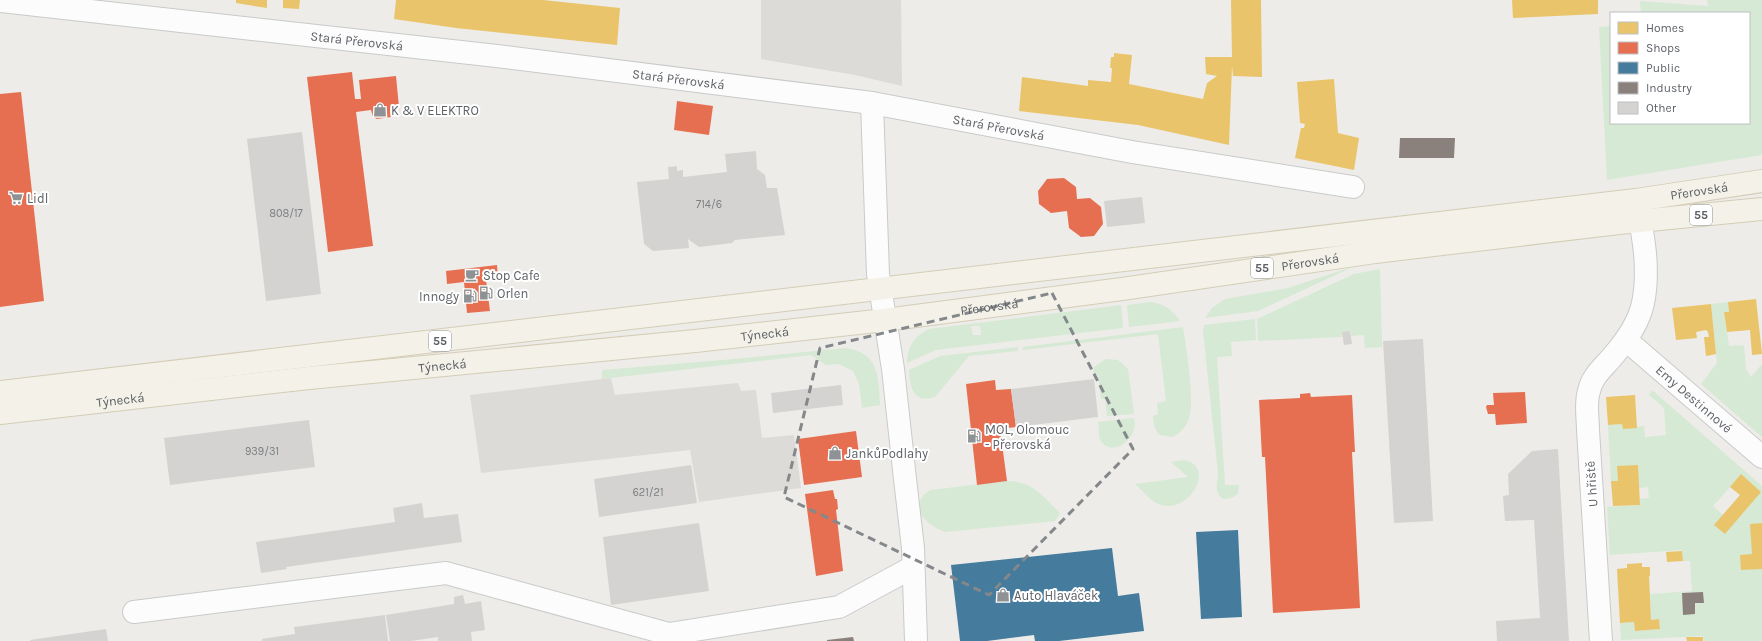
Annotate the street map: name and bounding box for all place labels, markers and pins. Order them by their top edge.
shop icon: K & V ELEKTRO [372,102,388,118]
place label: K & V ELEKTRO [391,103,479,118]
supermarket icon: Lidl [8,190,24,206]
place label: Lidl [27,191,48,206]
cafe icon: Stop Cafe [464,267,480,283]
place label: Stop Cafe [483,268,540,283]
fuel station icon: Orlen [478,285,494,301]
place label: Orlen [497,286,528,301]
fuel station icon: Innogy [462,288,478,304]
place label: Innogy [419,289,459,304]
place label: MOL, Olomouc - Přerovská [985,422,1069,452]
fuel station icon: MOL, Olomouc - Přerovská [966,428,982,444]
shop icon: JankůPodlahy [827,445,843,461]
place label: JankůPodlahy [846,446,928,461]
shop icon: Auto Hlaváček [995,587,1011,603]
place label: Auto Hlaváček [1014,588,1098,603]

